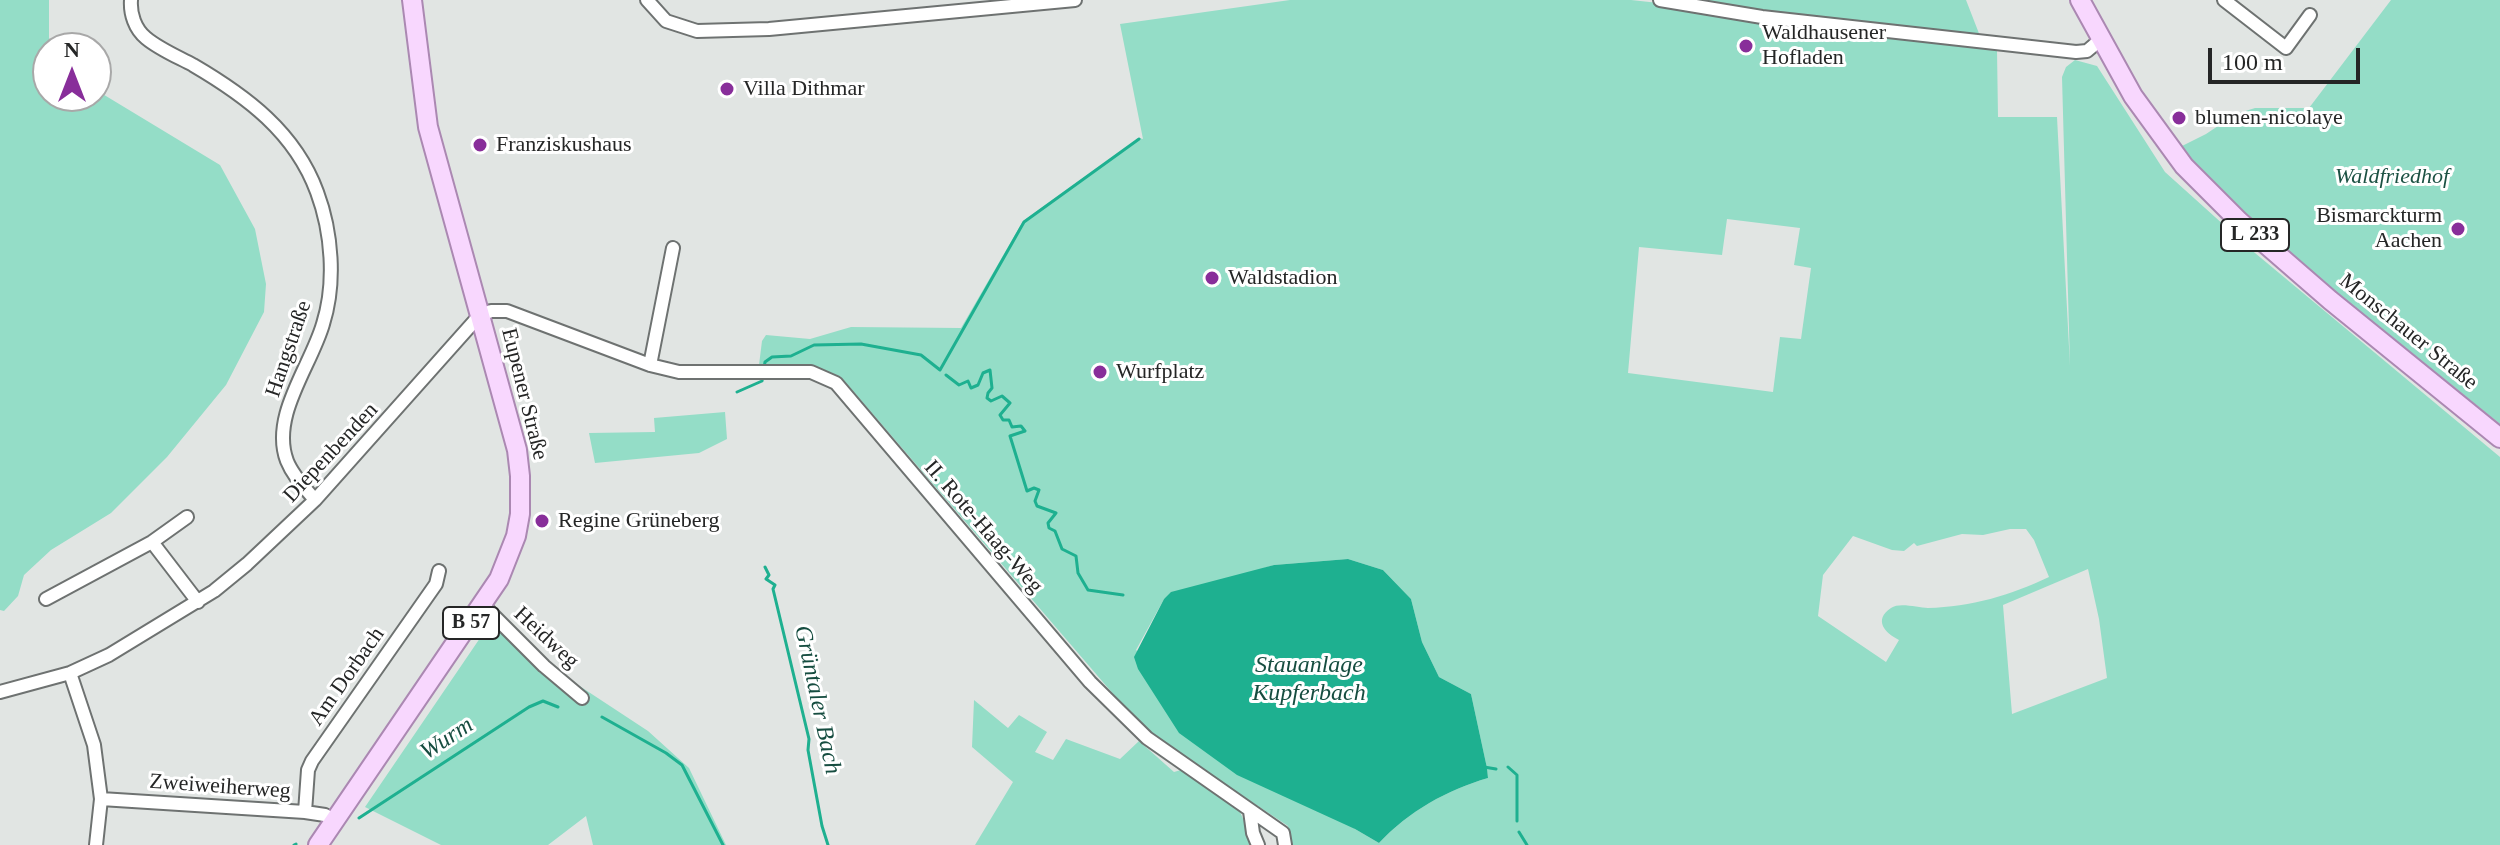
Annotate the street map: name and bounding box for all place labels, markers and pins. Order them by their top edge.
place label: Waldhausener Hofladen [1762,20,1886,72]
marker: Waldhausener Hofladen [1737,37,1755,55]
place label: Villa Dithmar [743,76,864,102]
marker: Villa Dithmar [718,80,736,98]
place label: blumen-nicolaye [2195,105,2343,131]
marker: blumen-nicolaye [2170,109,2188,127]
place label: Franziskushaus [496,132,632,158]
marker: Franziskushaus [471,136,489,154]
place label: Bismarckturm Aachen [2316,203,2442,254]
marker: Bismarckturm Aachen [2449,220,2467,238]
place label: Waldstadion [1228,265,1337,291]
marker: Waldstadion [1203,269,1221,287]
place label: Wurfplatz [1116,359,1204,385]
marker: Wurfplatz [1091,363,1109,381]
place label: Regine Grüneberg [558,508,719,534]
marker: Regine Grüneberg [533,512,551,530]

